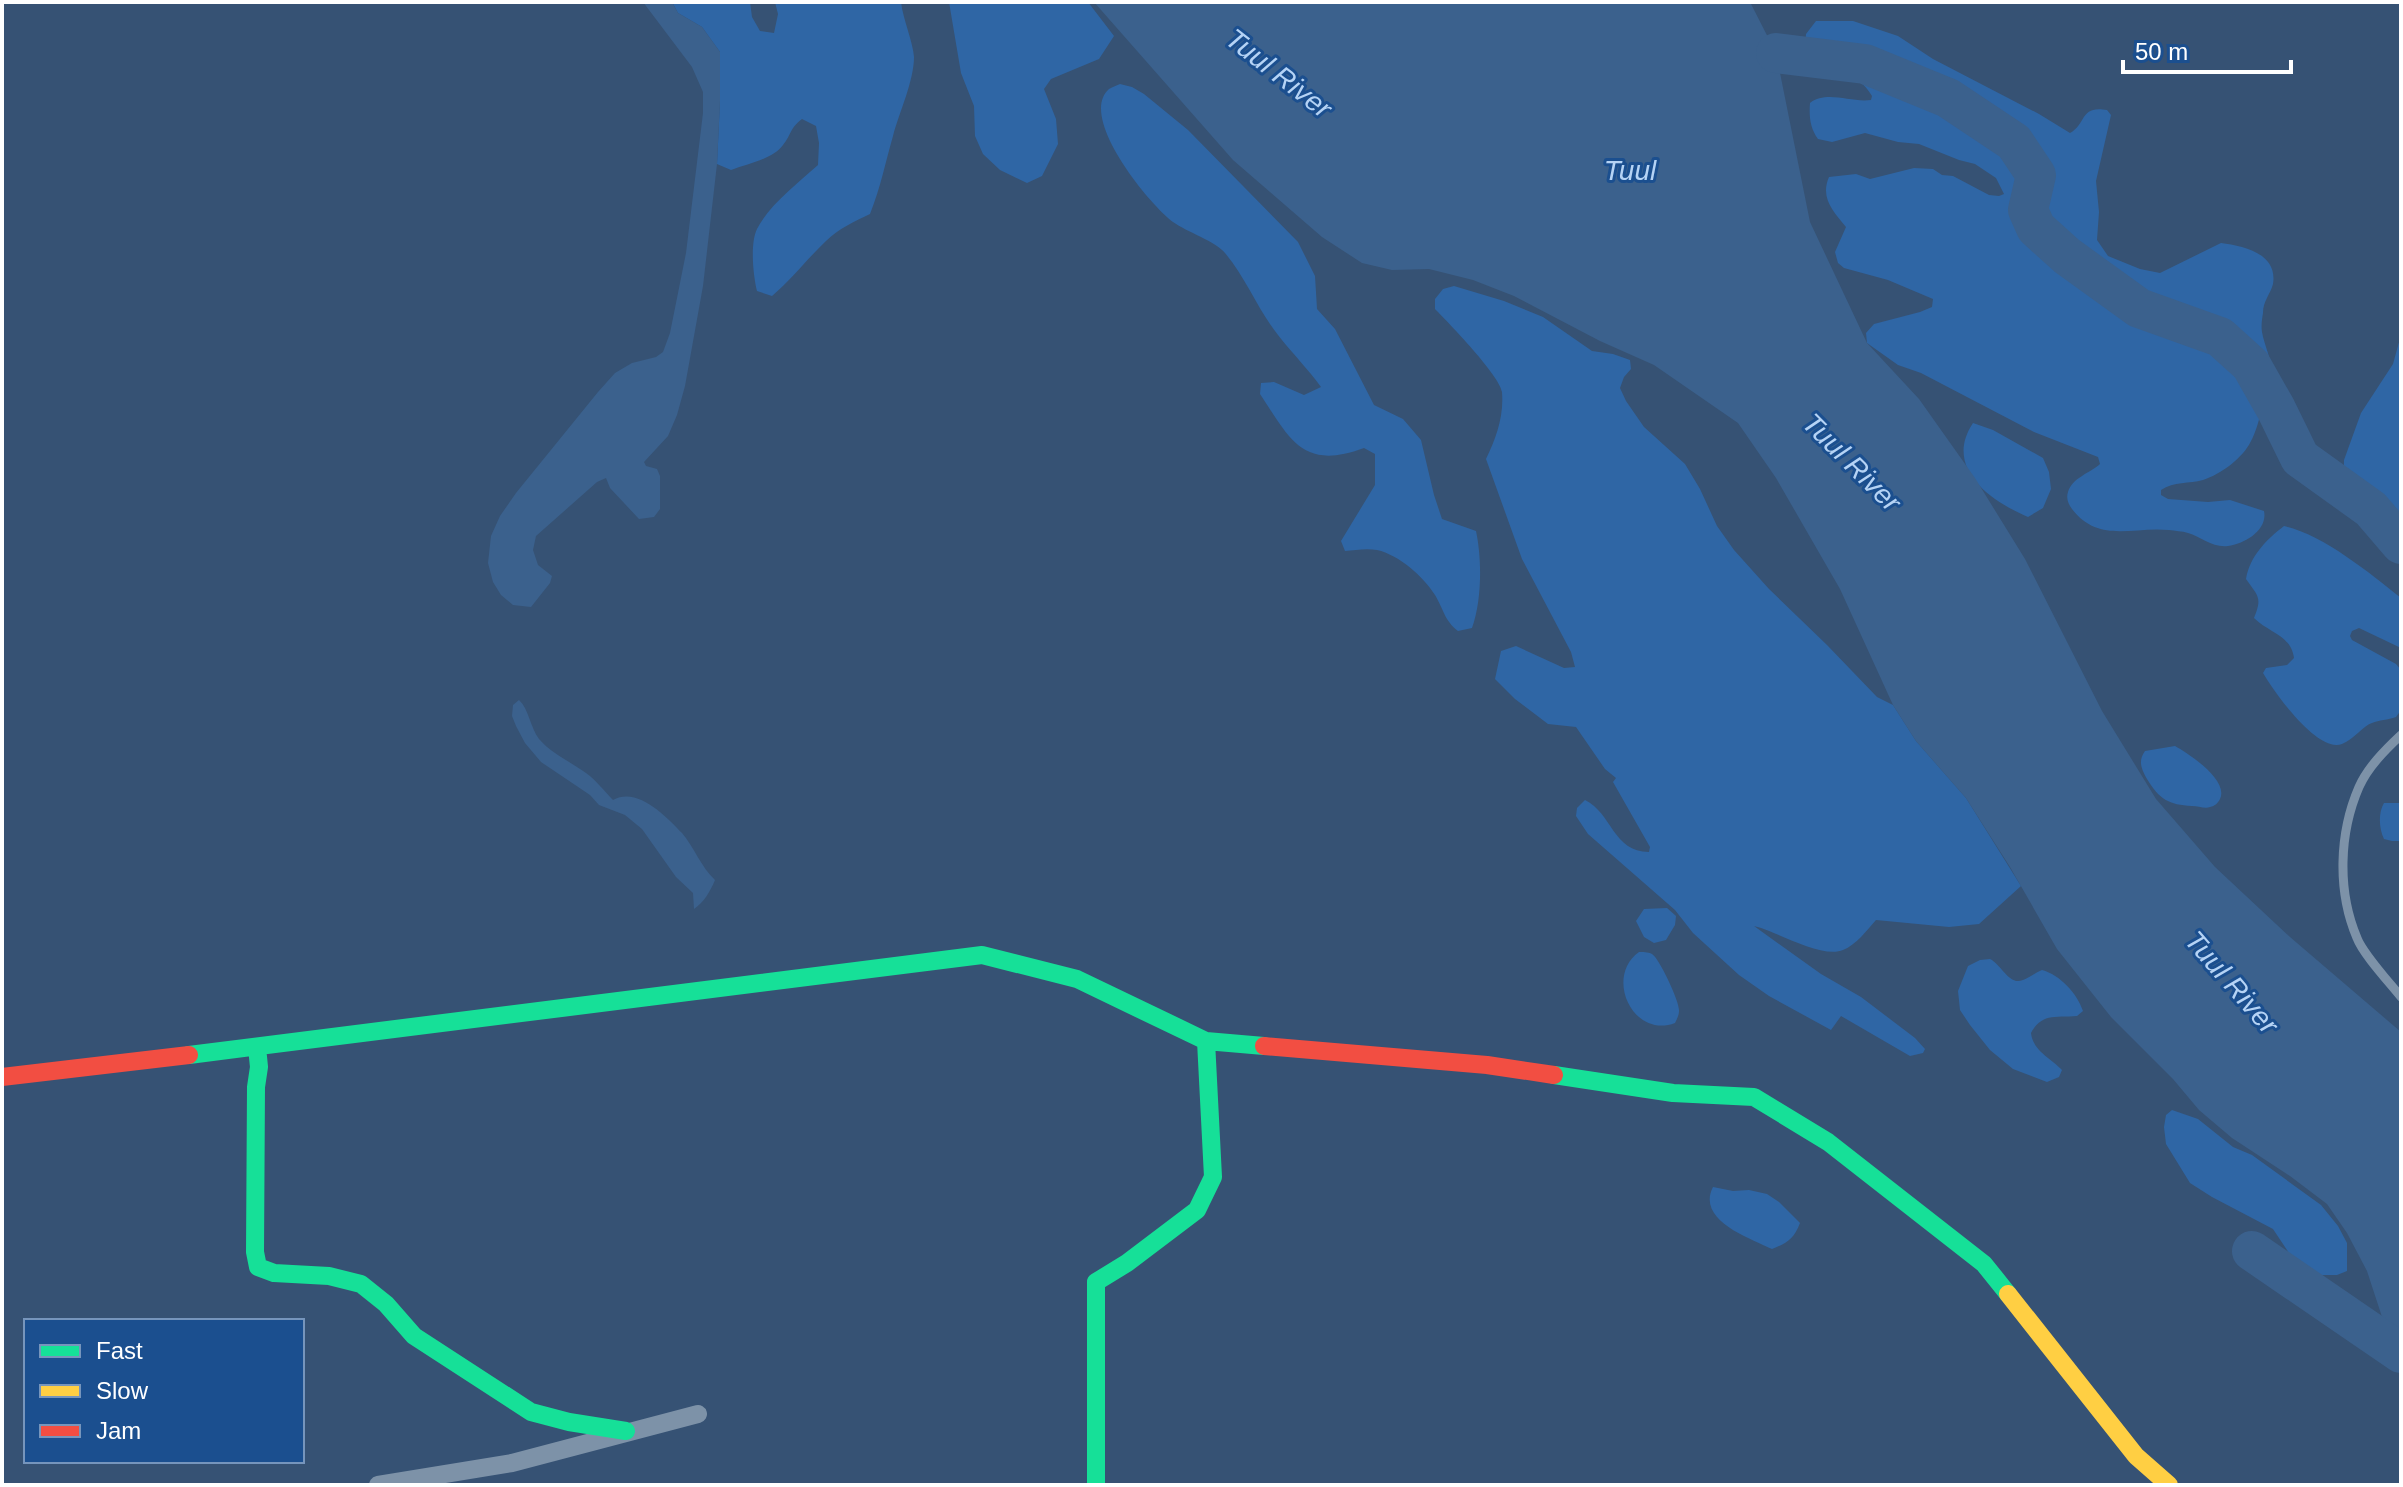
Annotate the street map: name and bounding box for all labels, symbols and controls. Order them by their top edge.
water label: Tuul River [1220,23,1339,125]
scale bar [2123,24,2291,74]
text: 50 m [2135,38,2188,65]
water label: Tuul [1604,155,1657,186]
water label: Tuul River [1796,407,1908,519]
water label: Tuul River [2179,925,2286,1041]
legend [24,1319,304,1463]
text: Fast [96,1337,143,1364]
text: Slow [96,1377,149,1404]
text: Jam [96,1417,141,1444]

